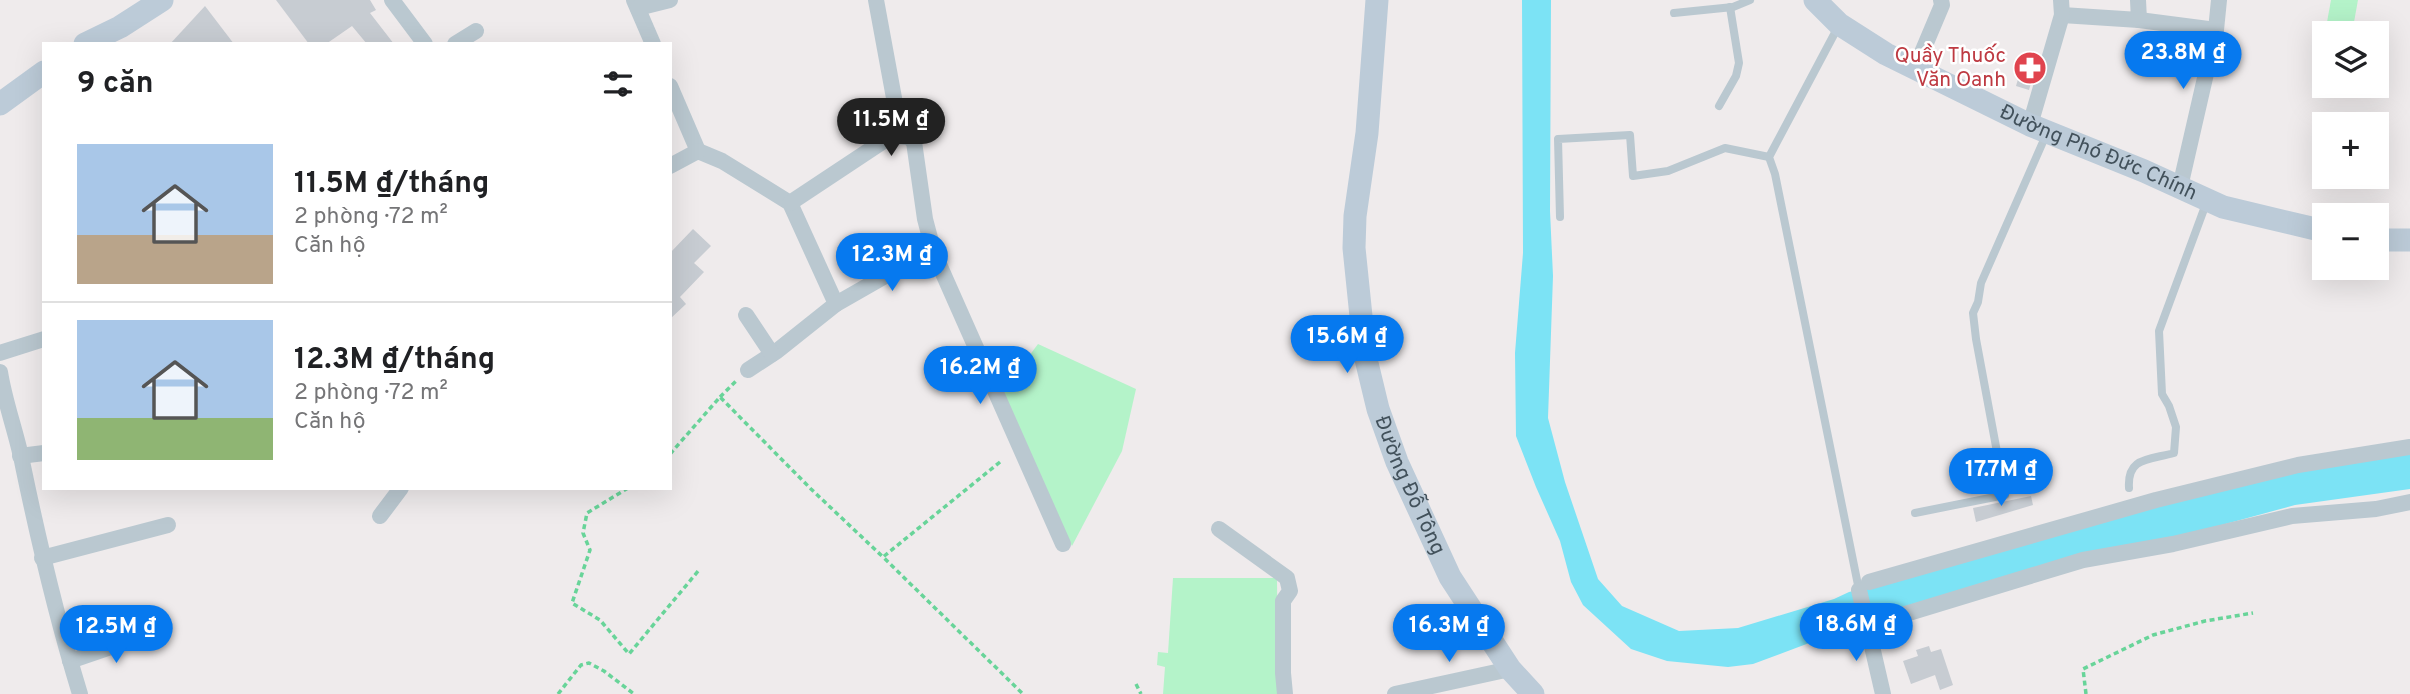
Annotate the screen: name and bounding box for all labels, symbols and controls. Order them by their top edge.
map controls [2312,21,2389,280]
button: layers [2312,21,2389,98]
pin: 23.8M ₫ [2118,32,2248,91]
text: 23.8M ₫ [2141,39,2225,68]
place label: Quầy Thuốc Văn Oanh [1894,43,2006,94]
pharmacy icon: Quầy Thuốc Văn Oanh [2011,49,2049,87]
icon: filters [599,65,637,103]
text: 9 căn [77,66,154,103]
pin: 11.5M ₫ [826,99,956,158]
street label: Đường Phó Đức Chính [1995,99,2201,207]
text: 11.5M ₫ [853,106,929,135]
button: + [2312,112,2389,189]
text: 11.5M ₫/tháng [294,166,489,203]
icon: home [133,172,217,256]
text: 2 phòng · 72 m² [294,203,448,232]
button: − [2312,203,2389,280]
text: Căn hộ [294,232,366,261]
pin: 12.3M ₫ [827,233,957,293]
text: 12.3M ₫ [852,241,932,270]
pin: 15.6M ₫ [1282,316,1412,375]
text: 15.6M ₫ [1307,323,1387,352]
text: 12.3M ₫/tháng [294,342,495,379]
pin: 16.2M ₫ [915,346,1045,406]
icon: home [133,348,217,432]
text: 16.2M ₫ [940,354,1020,383]
text: 2 phòng · 72 m² [294,379,448,408]
text: Căn hộ [294,408,366,437]
street label: Đường Đỗ Tông [1368,412,1451,559]
pin: 17.7M ₫ [1936,448,2066,508]
text: 17.7M ₫ [1965,456,2037,485]
pin: 16.3M ₫ [1384,604,1514,664]
pin: 18.6M ₫ [1791,604,1921,663]
pin: 12.5M ₫ [51,606,181,665]
text: 18.6M ₫ [1816,611,1896,640]
text: 16.3M ₫ [1409,612,1489,641]
text: 12.5M ₫ [76,613,156,642]

